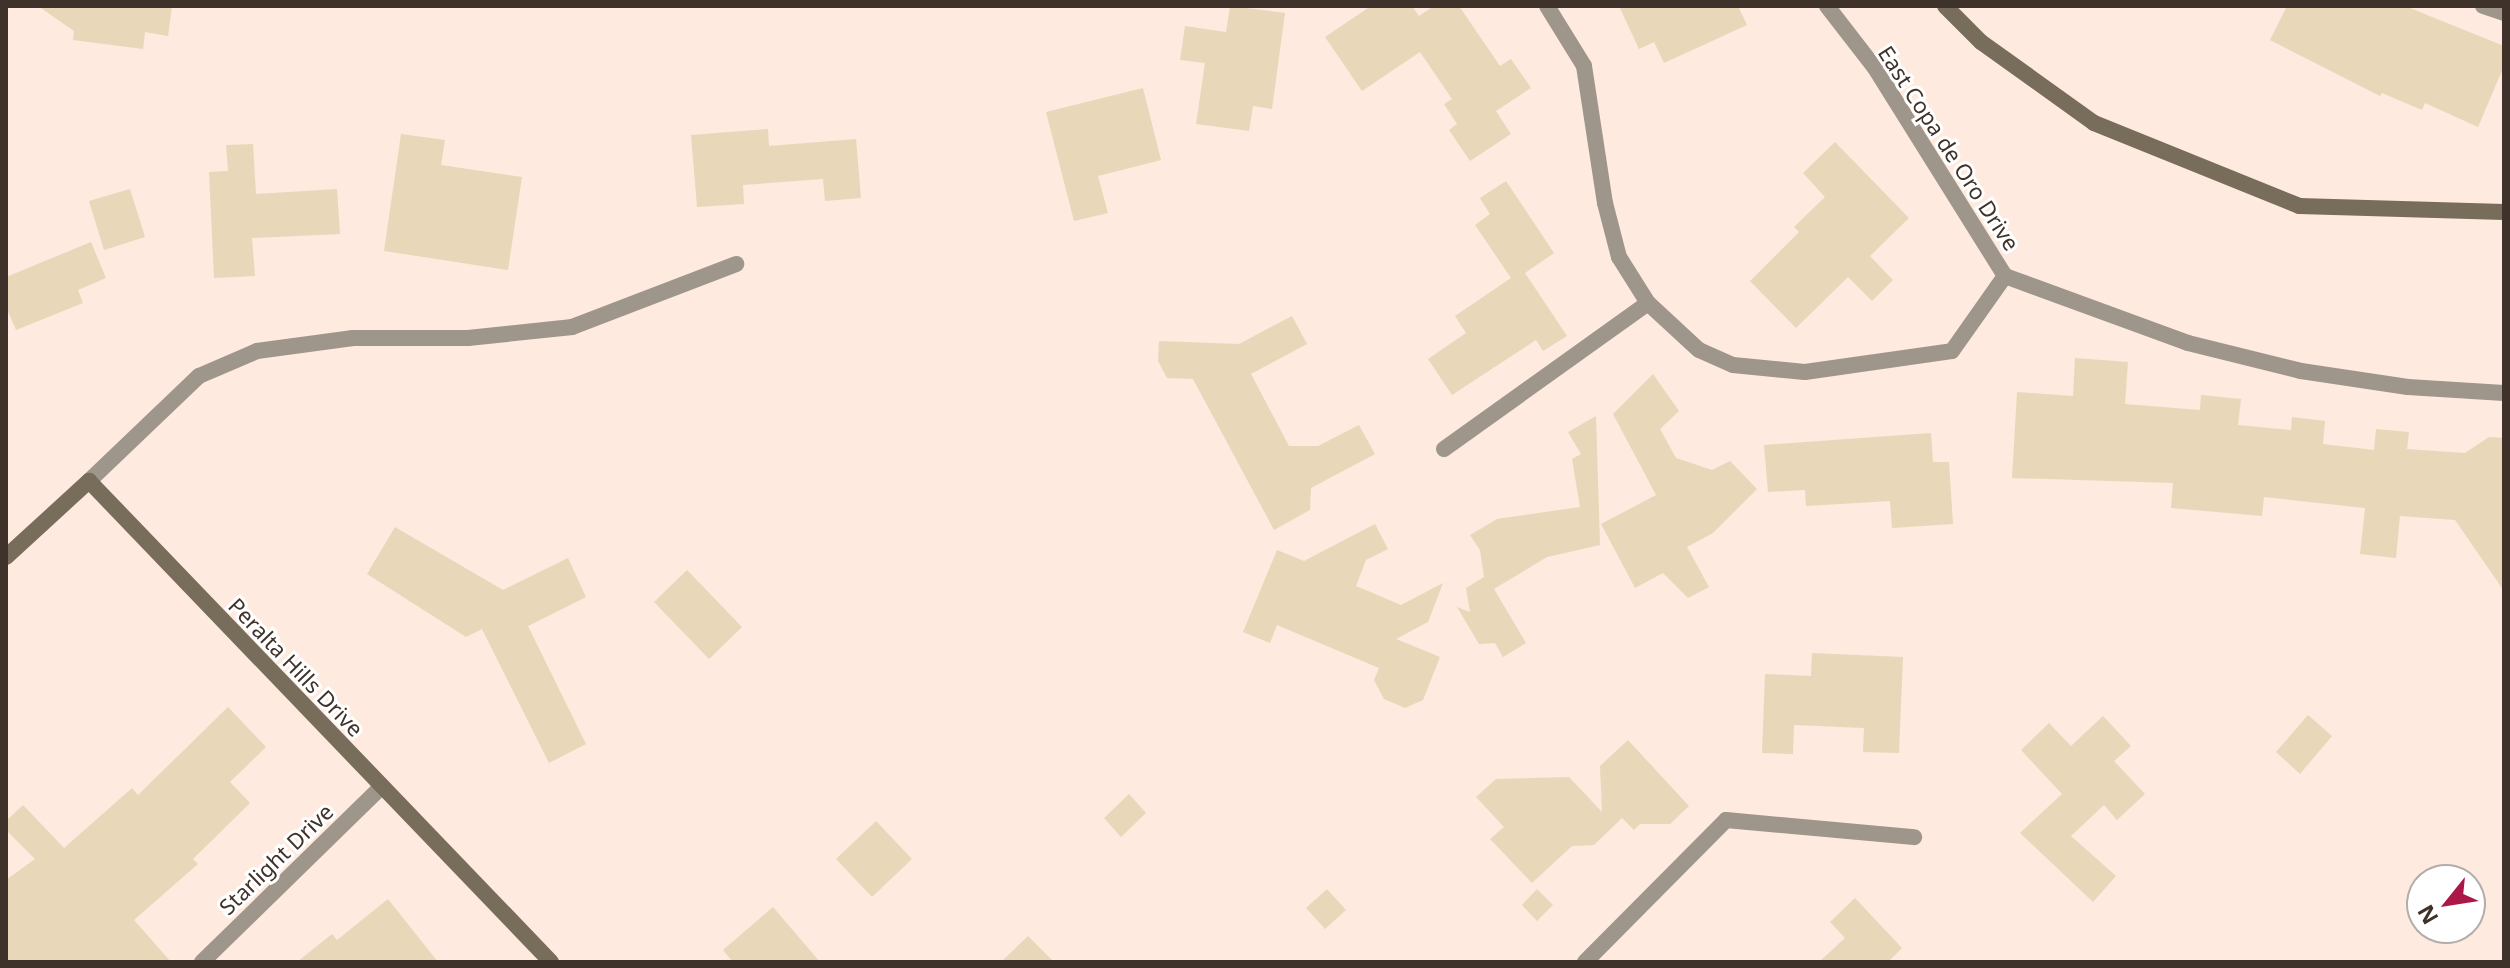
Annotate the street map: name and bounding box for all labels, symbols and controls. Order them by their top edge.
street label: East Copa de Oro Drive [1873,41,2025,255]
street label: Peralta Hills Drive [223,592,369,742]
street label: Starlight Drive [214,798,338,920]
north arrow [2406,864,2486,944]
text: N [2409,900,2444,930]

